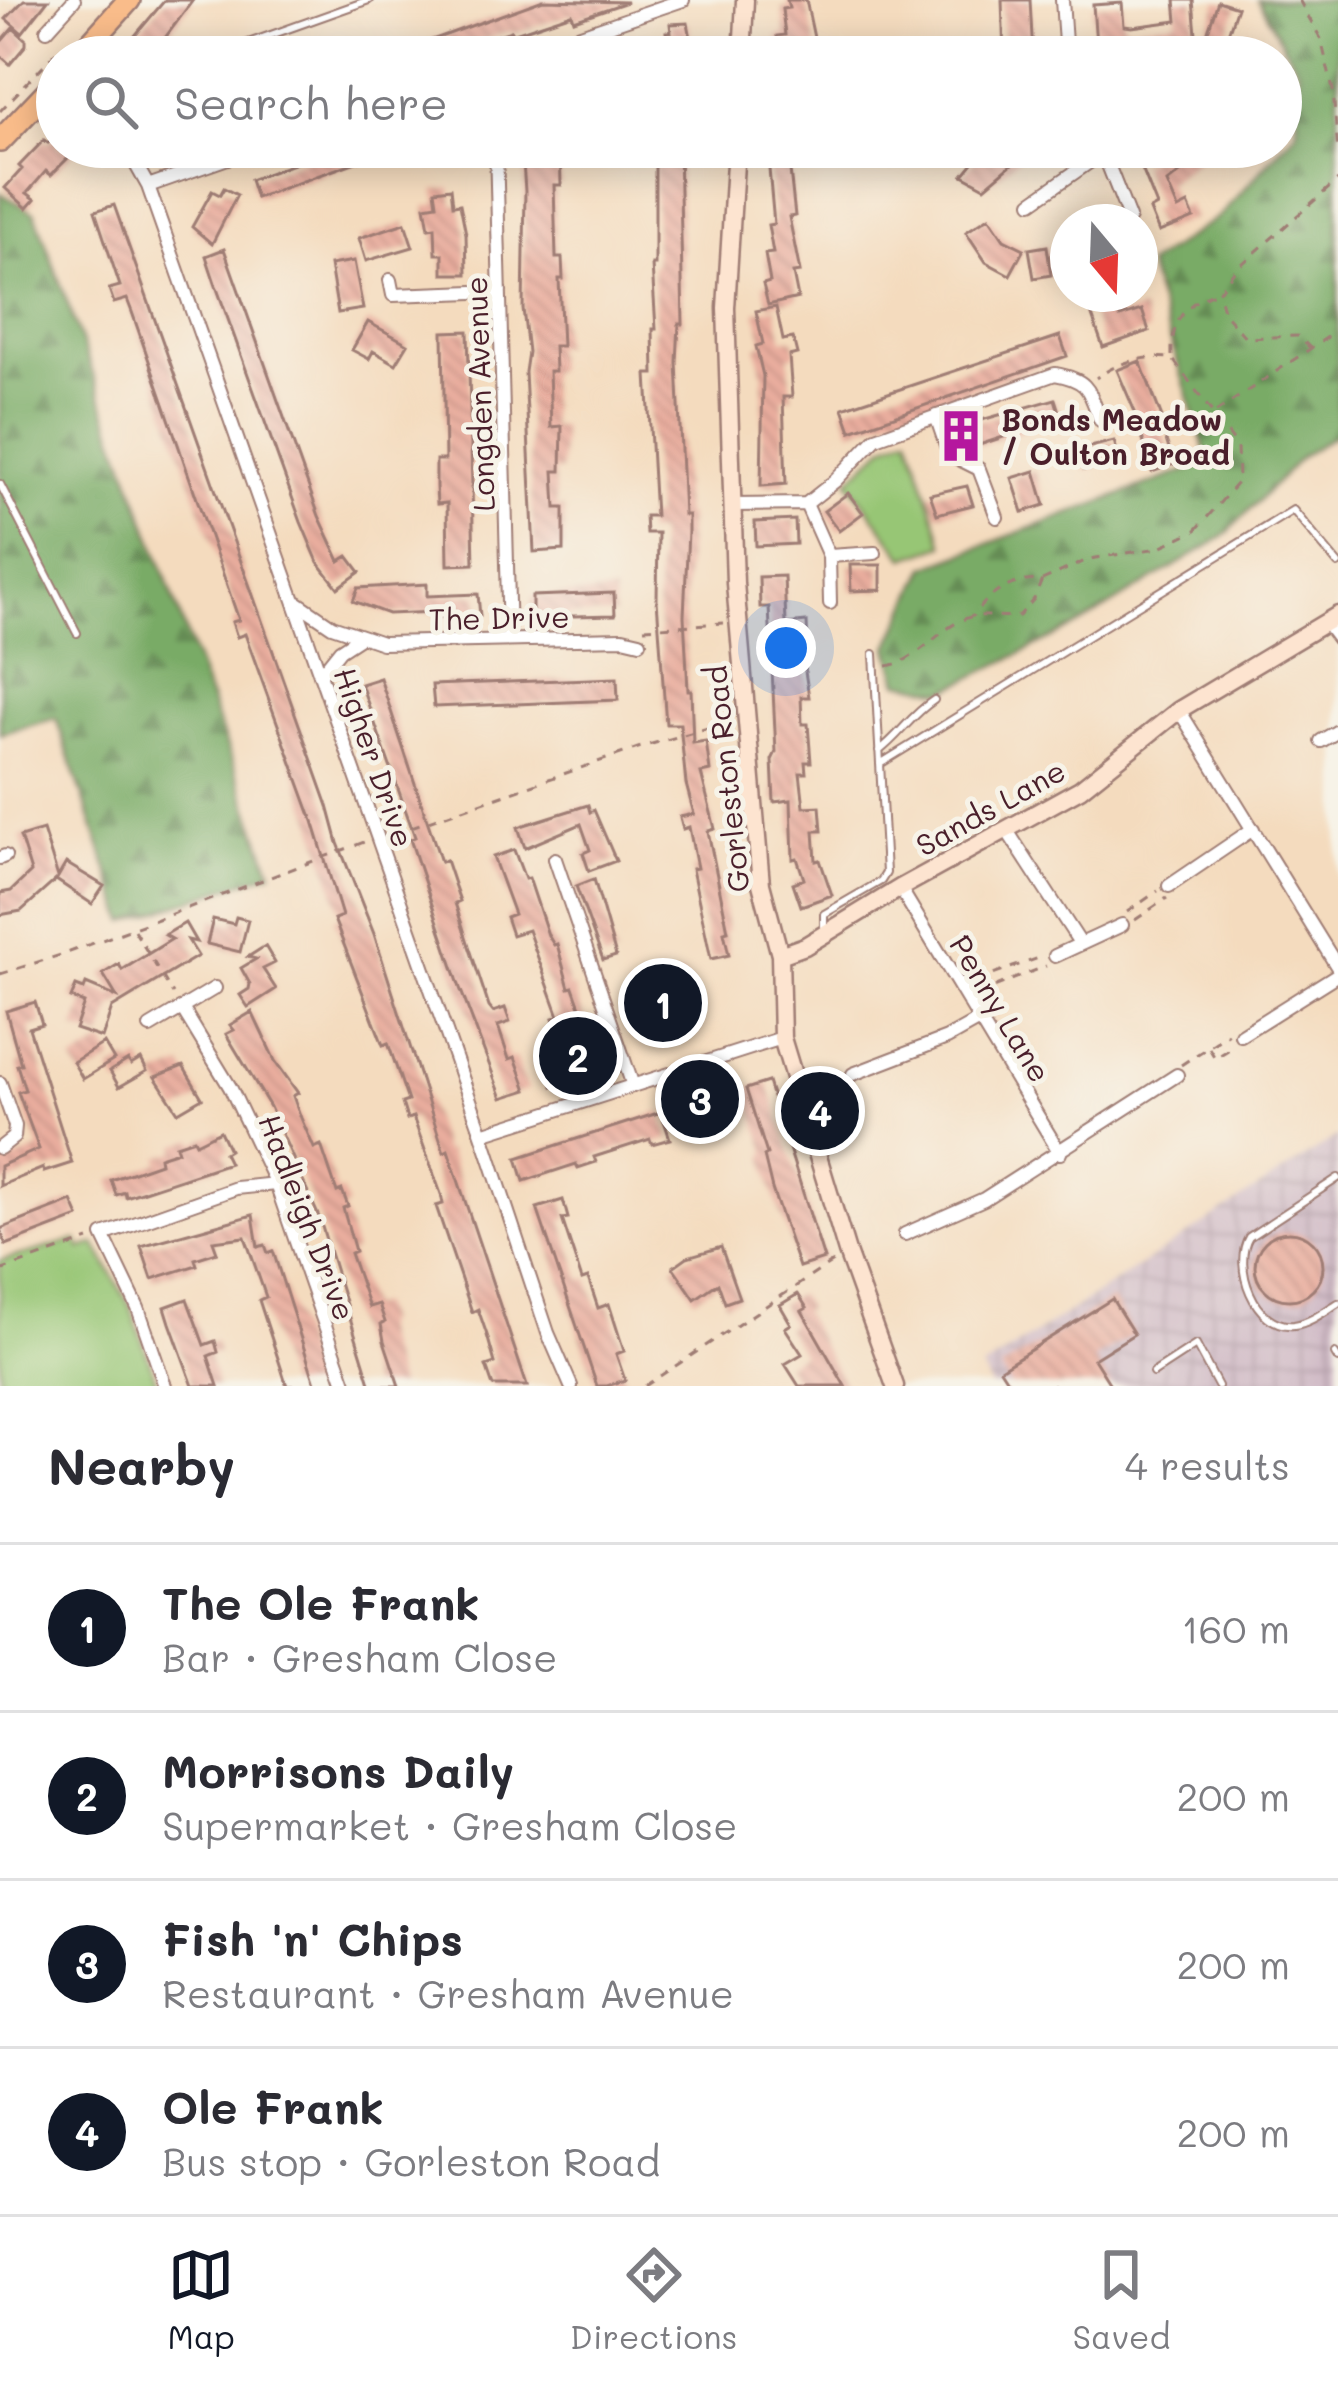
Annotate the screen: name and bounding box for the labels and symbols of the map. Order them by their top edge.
north arrow [1050,204,1158,312]
street label: Longden Avenue [455,276,503,512]
place label: Bonds Meadow / Oulton Broad [1001,399,1230,473]
building icon: Bonds Meadow / Oulton Broad [932,407,990,465]
street label: The Drive [428,596,570,638]
your location [756,618,816,678]
street label: Higher Drive [326,662,424,852]
street label: Gorleston Road [694,664,758,894]
street label: Sands Lane [908,749,1072,865]
street label: Penny Lane [941,927,1061,1089]
pin: 1 [624,958,702,1048]
pin: 2 [539,1011,617,1101]
pin: 3 [661,1054,739,1144]
pin: 4 [781,1066,859,1156]
street label: Hadleigh Drive [250,1108,366,1326]

